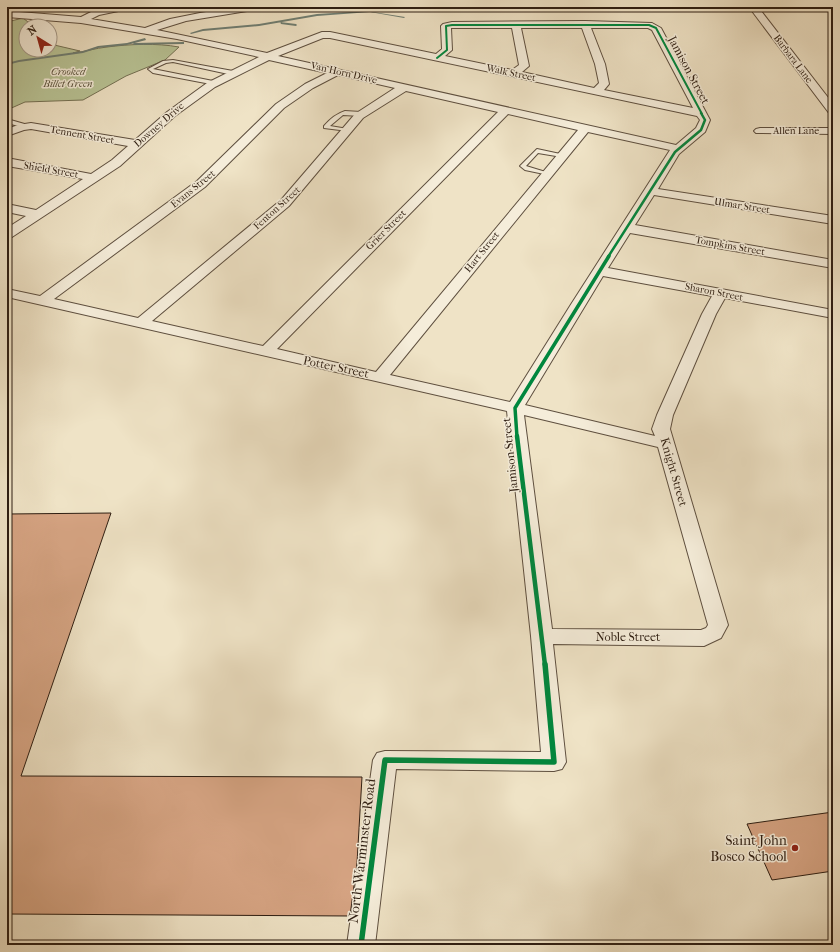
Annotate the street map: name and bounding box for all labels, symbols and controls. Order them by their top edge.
north arrow [18,18,58,58]
text: N [25,22,40,38]
street label: Barbara Lane [771,32,815,86]
street label: Jamison Street [665,33,713,107]
street label: Van Horn Drive [309,59,378,86]
street label: Walk Street [484,62,537,84]
park label: Crooked Billet Green [42,66,93,90]
street label: Downey Drive [132,100,187,150]
street label: Tennent Street [49,123,116,147]
street label: Allen Lane [772,125,819,137]
street label: Shield Street [23,159,80,181]
street label: Evans Street [168,167,218,211]
street label: Fenton Street [251,184,303,232]
street label: Ulmar Street [713,196,771,216]
street label: Grier Street [363,207,409,253]
street label: Hart Street [462,229,502,275]
street label: Tompkins Street [694,234,766,258]
street label: Sharon Street [684,280,744,304]
street label: Potter Street [302,353,371,381]
street label: Jamison Street [499,416,521,494]
street label: Knight Street [658,436,691,509]
street label: Noble Street [596,630,661,644]
street label: North Warminster Road [345,777,379,924]
place label: Saint John Bosco School [710,832,787,865]
marker: Saint John Bosco School [790,843,800,853]

